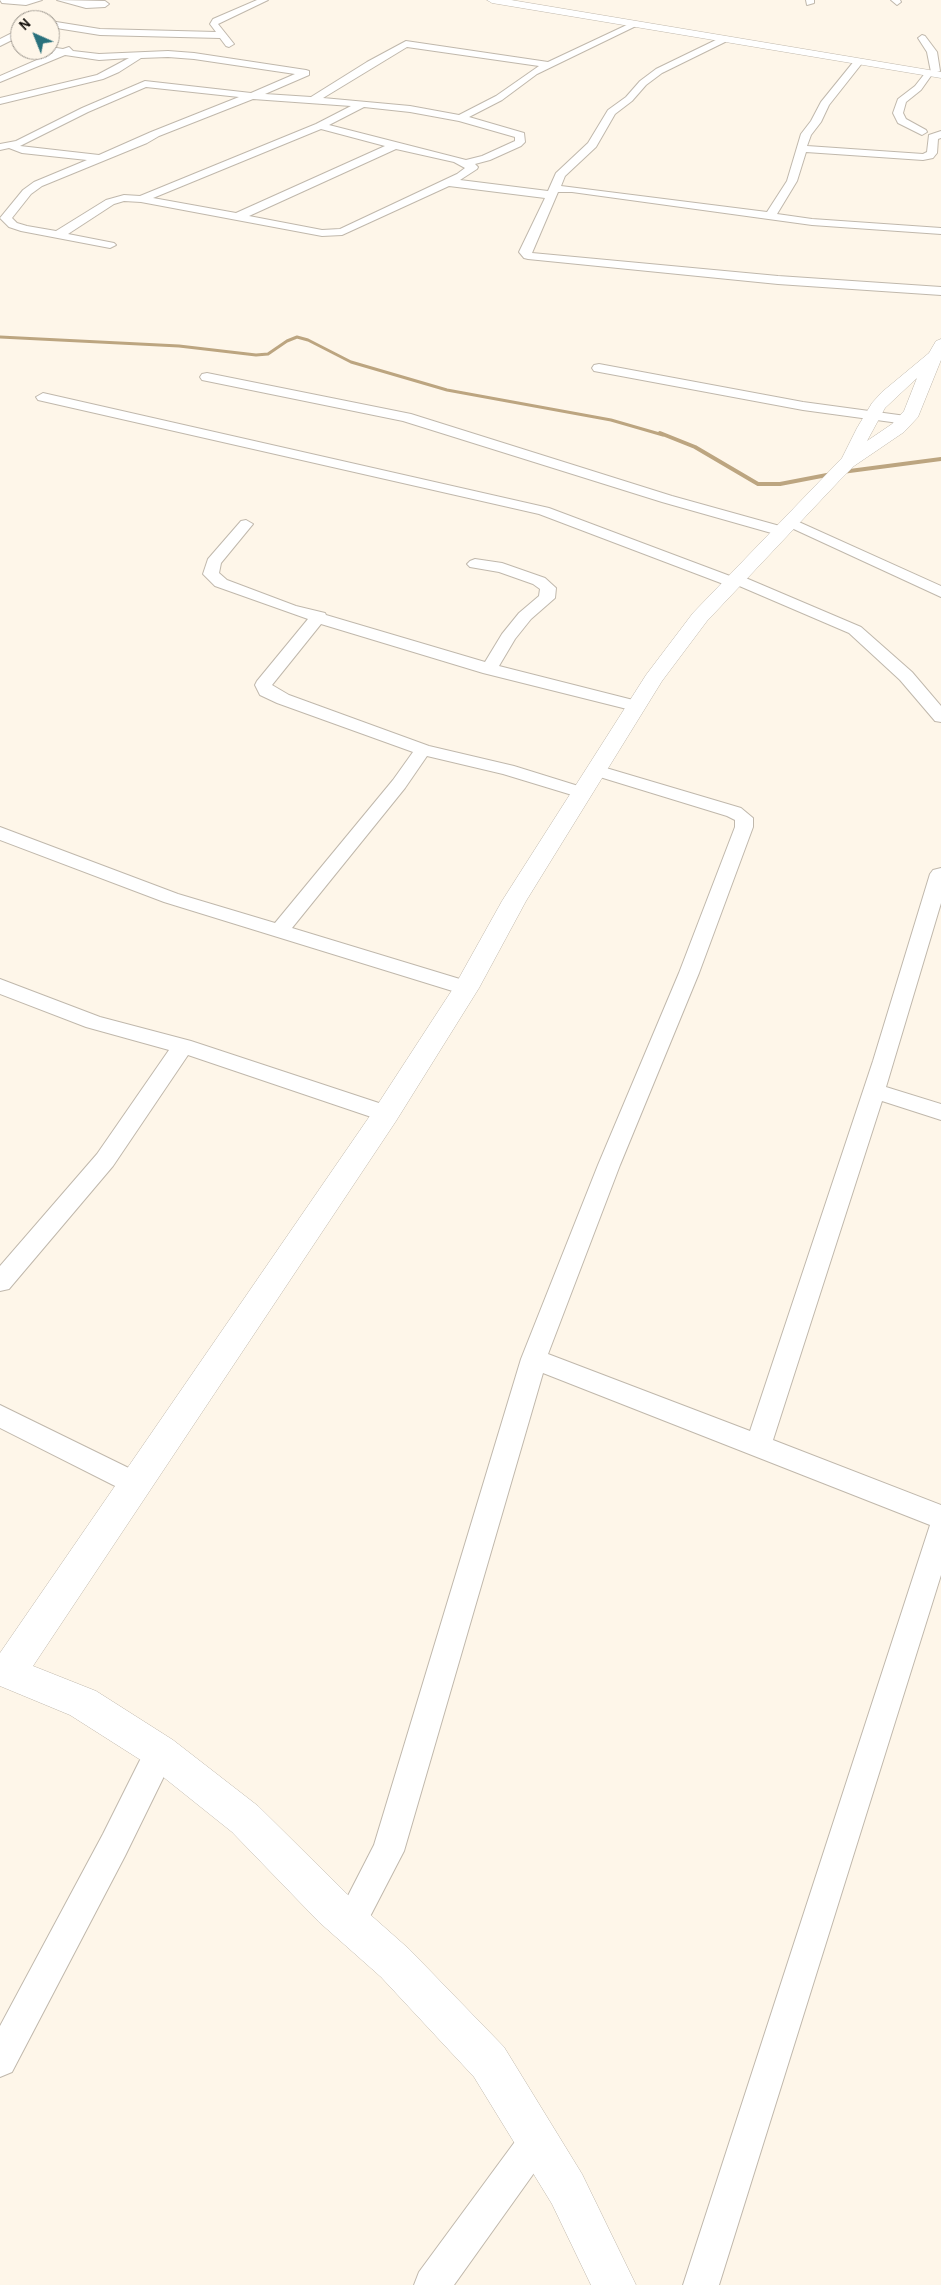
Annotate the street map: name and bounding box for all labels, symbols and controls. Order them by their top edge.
north arrow [10,10,60,60]
text: N [17,17,34,33]

